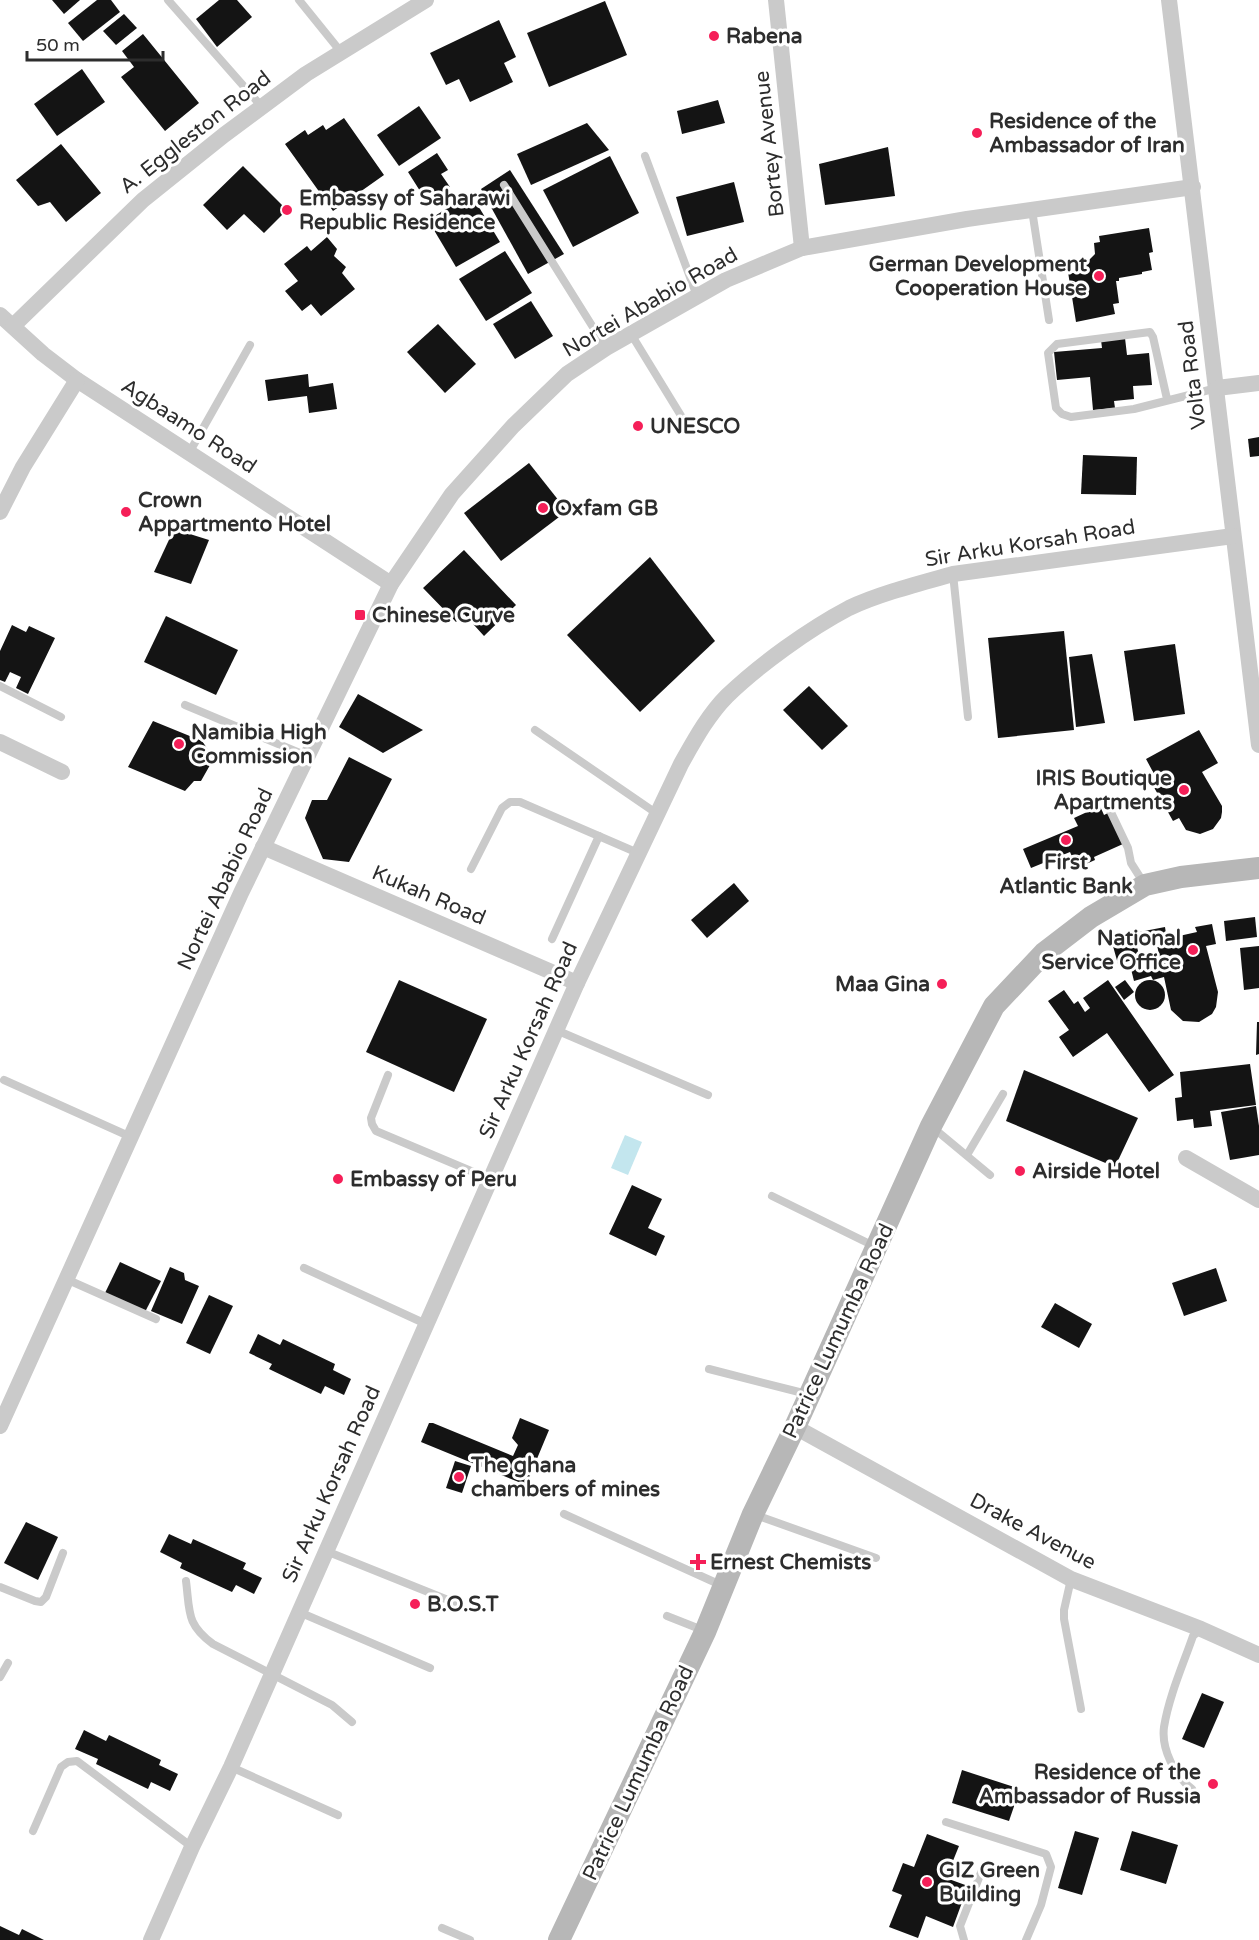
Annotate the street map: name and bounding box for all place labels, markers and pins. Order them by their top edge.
place label: Rabena [726,24,802,49]
marker: Rabena [707,29,721,43]
place label: Residence of the Ambassador of Iran [989,109,1185,158]
marker: Residence of the Ambassador of Iran [970,126,984,140]
place label: Embassy of Saharawi Republic Residence [299,186,510,235]
marker: Embassy of Saharawi Republic Residence [280,203,294,217]
place label: German Development Cooperation House [869,252,1087,301]
marker: German Development Cooperation House [1092,269,1106,283]
place label: UNESCO [650,414,740,439]
marker: UNESCO [631,419,645,433]
place label: Crown Appartmento Hotel [138,488,331,537]
place label: Oxfam GB [555,496,658,521]
marker: Oxfam GB [536,501,550,515]
marker: Crown Appartmento Hotel [119,505,133,519]
place label: Chinese Curve [372,603,515,628]
marker: Chinese Curve [353,608,367,622]
place label: Namibia High Commission [191,720,327,769]
marker: Namibia High Commission [172,737,186,751]
place label: IRIS Boutique Apartments [1036,766,1172,815]
marker: IRIS Boutique Apartments [1177,783,1191,797]
marker: First Atlantic Bank [1059,833,1073,847]
place label: First Atlantic Bank [999,850,1133,899]
place label: National Service Office [1042,926,1181,975]
marker: National Service Office [1186,943,1200,957]
place label: Maa Gina [835,972,930,997]
marker: Maa Gina [935,977,949,991]
place label: Airside Hotel [1032,1159,1160,1184]
marker: Airside Hotel [1013,1164,1027,1178]
place label: Embassy of Peru [350,1167,517,1192]
marker: Embassy of Peru [331,1172,345,1186]
place label: The ghana chambers of mines [470,1453,660,1502]
marker: The ghana chambers of mines [452,1470,466,1484]
place label: Ernest Chemists [710,1550,871,1575]
marker: Ernest Chemists [691,1555,705,1569]
place label: B.O.S.T [427,1592,499,1617]
marker: B.O.S.T [408,1597,422,1611]
place label: Residence of the Ambassador of Russia [979,1760,1201,1809]
marker: Residence of the Ambassador of Russia [1206,1777,1220,1791]
place label: GIZ Green Building [939,1858,1040,1907]
marker: GIZ Green Building [920,1875,934,1889]

